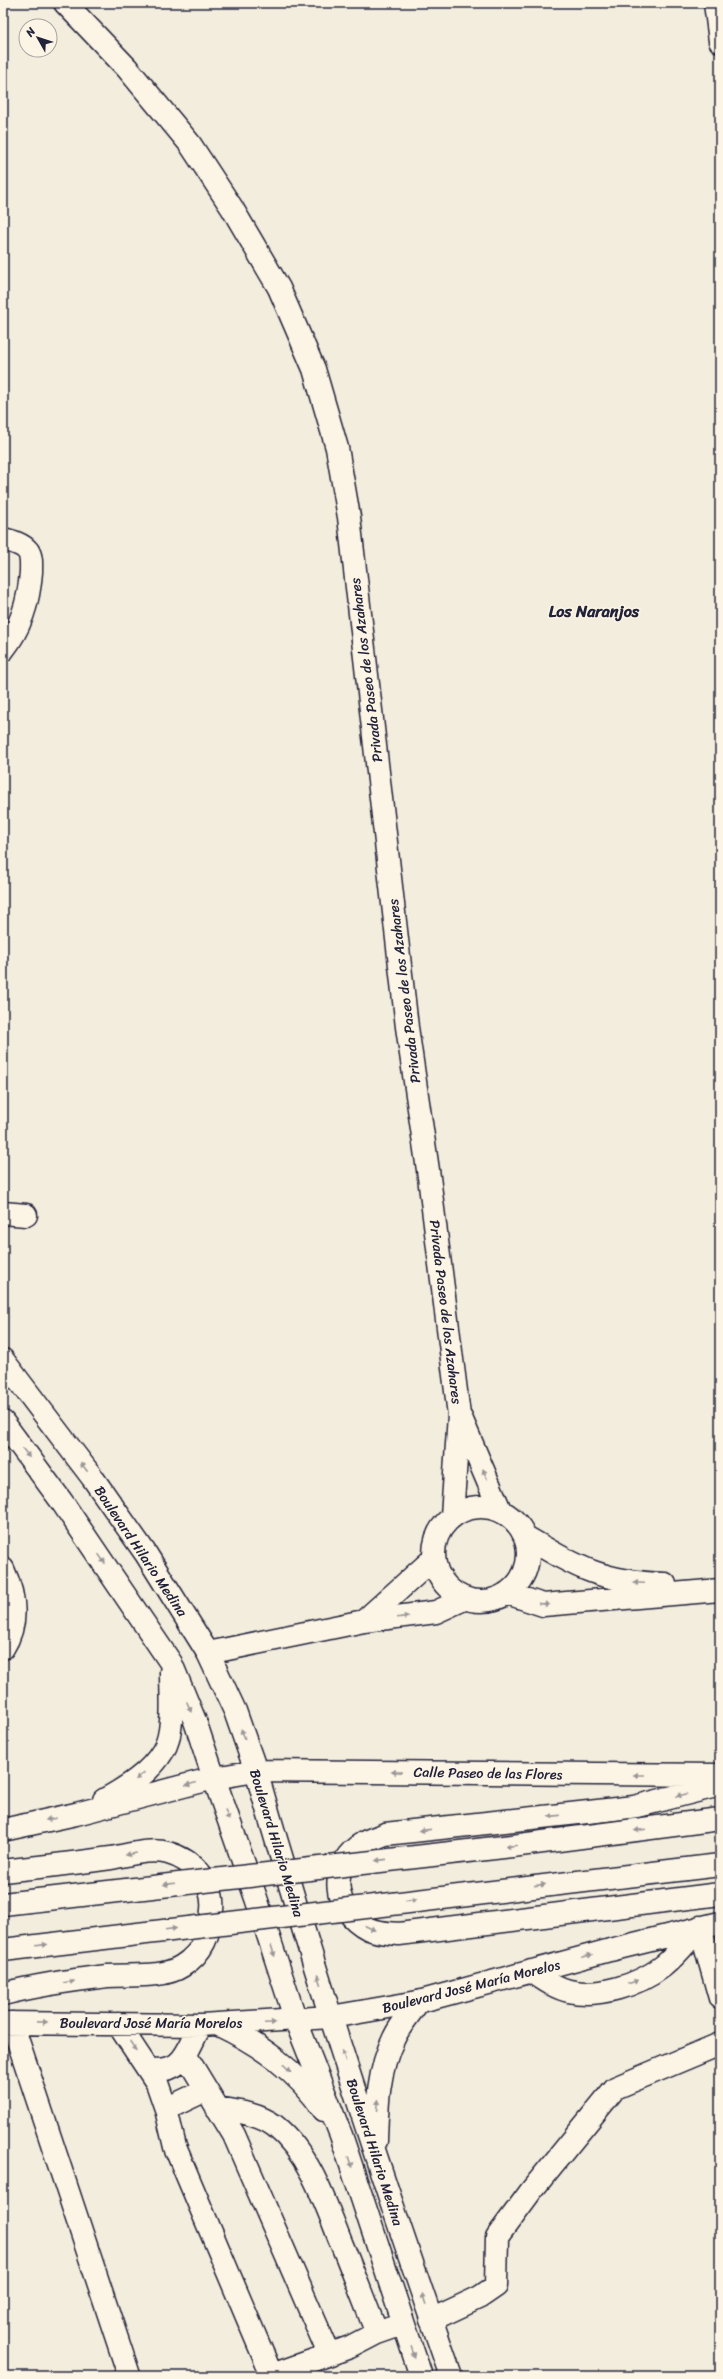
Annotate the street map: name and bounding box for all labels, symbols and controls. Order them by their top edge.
north arrow [18,18,58,58]
text: N [20,23,41,42]
street label: Privada Paseo de los Azahares [343,576,390,763]
district label: Los Naranjos [549,597,640,626]
street label: Privada Paseo de los Azahares [381,897,428,1084]
street label: Privada Paseo de los Azahares [422,1219,469,1406]
one-way arrow [22,1448,31,1459]
one-way arrow [80,1462,88,1472]
one-way arrow [482,1469,488,1480]
street label: Boulevard Hilario Medina [87,1481,194,1623]
one-way arrow [98,1554,106,1564]
one-way arrow [632,1580,645,1586]
one-way arrow [538,1601,551,1608]
one-way arrow [397,1614,409,1620]
one-way arrow [187,1701,193,1713]
one-way arrow [240,1728,246,1740]
street label: Calle Paseo de las Flores [413,1760,563,1787]
street label: Boulevard Hilario Medina [242,1766,311,1921]
one-way arrow [390,1769,403,1775]
one-way arrow [135,1771,146,1780]
one-way arrow [632,1772,645,1778]
one-way arrow [185,1782,197,1788]
one-way arrow [676,1792,688,1798]
one-way arrow [224,1810,230,1822]
one-way arrow [548,1813,560,1819]
one-way arrow [45,1816,57,1822]
one-way arrow [419,1826,431,1833]
one-way arrow [634,1827,646,1833]
one-way arrow [505,1843,517,1849]
one-way arrow [125,1851,137,1857]
one-way arrow [375,1857,388,1863]
one-way arrow [163,1881,175,1887]
one-way arrow [534,1882,546,1889]
one-way arrow [405,1897,417,1903]
one-way arrow [364,1925,375,1931]
one-way arrow [165,1926,177,1932]
one-way arrow [36,1942,48,1948]
one-way arrow [271,1946,277,1958]
street label: Boulevard José María Morelos [380,1952,563,2021]
one-way arrow [581,1953,593,1959]
one-way arrow [316,1974,322,1986]
one-way arrow [63,1979,75,1985]
one-way arrow [627,1979,639,1985]
street label: Boulevard José María Morelos [60,2011,242,2036]
one-way arrow [36,2019,49,2025]
one-way arrow [264,2019,276,2026]
one-way arrow [129,2041,137,2052]
one-way arrow [341,2050,347,2062]
one-way arrow [282,2063,292,2073]
street label: Boulevard Hilario Medina [339,2075,410,2230]
one-way arrow [374,2099,381,2111]
one-way arrow [348,2156,354,2168]
one-way arrow [421,2293,427,2305]
one-way arrow [410,2346,416,2358]

